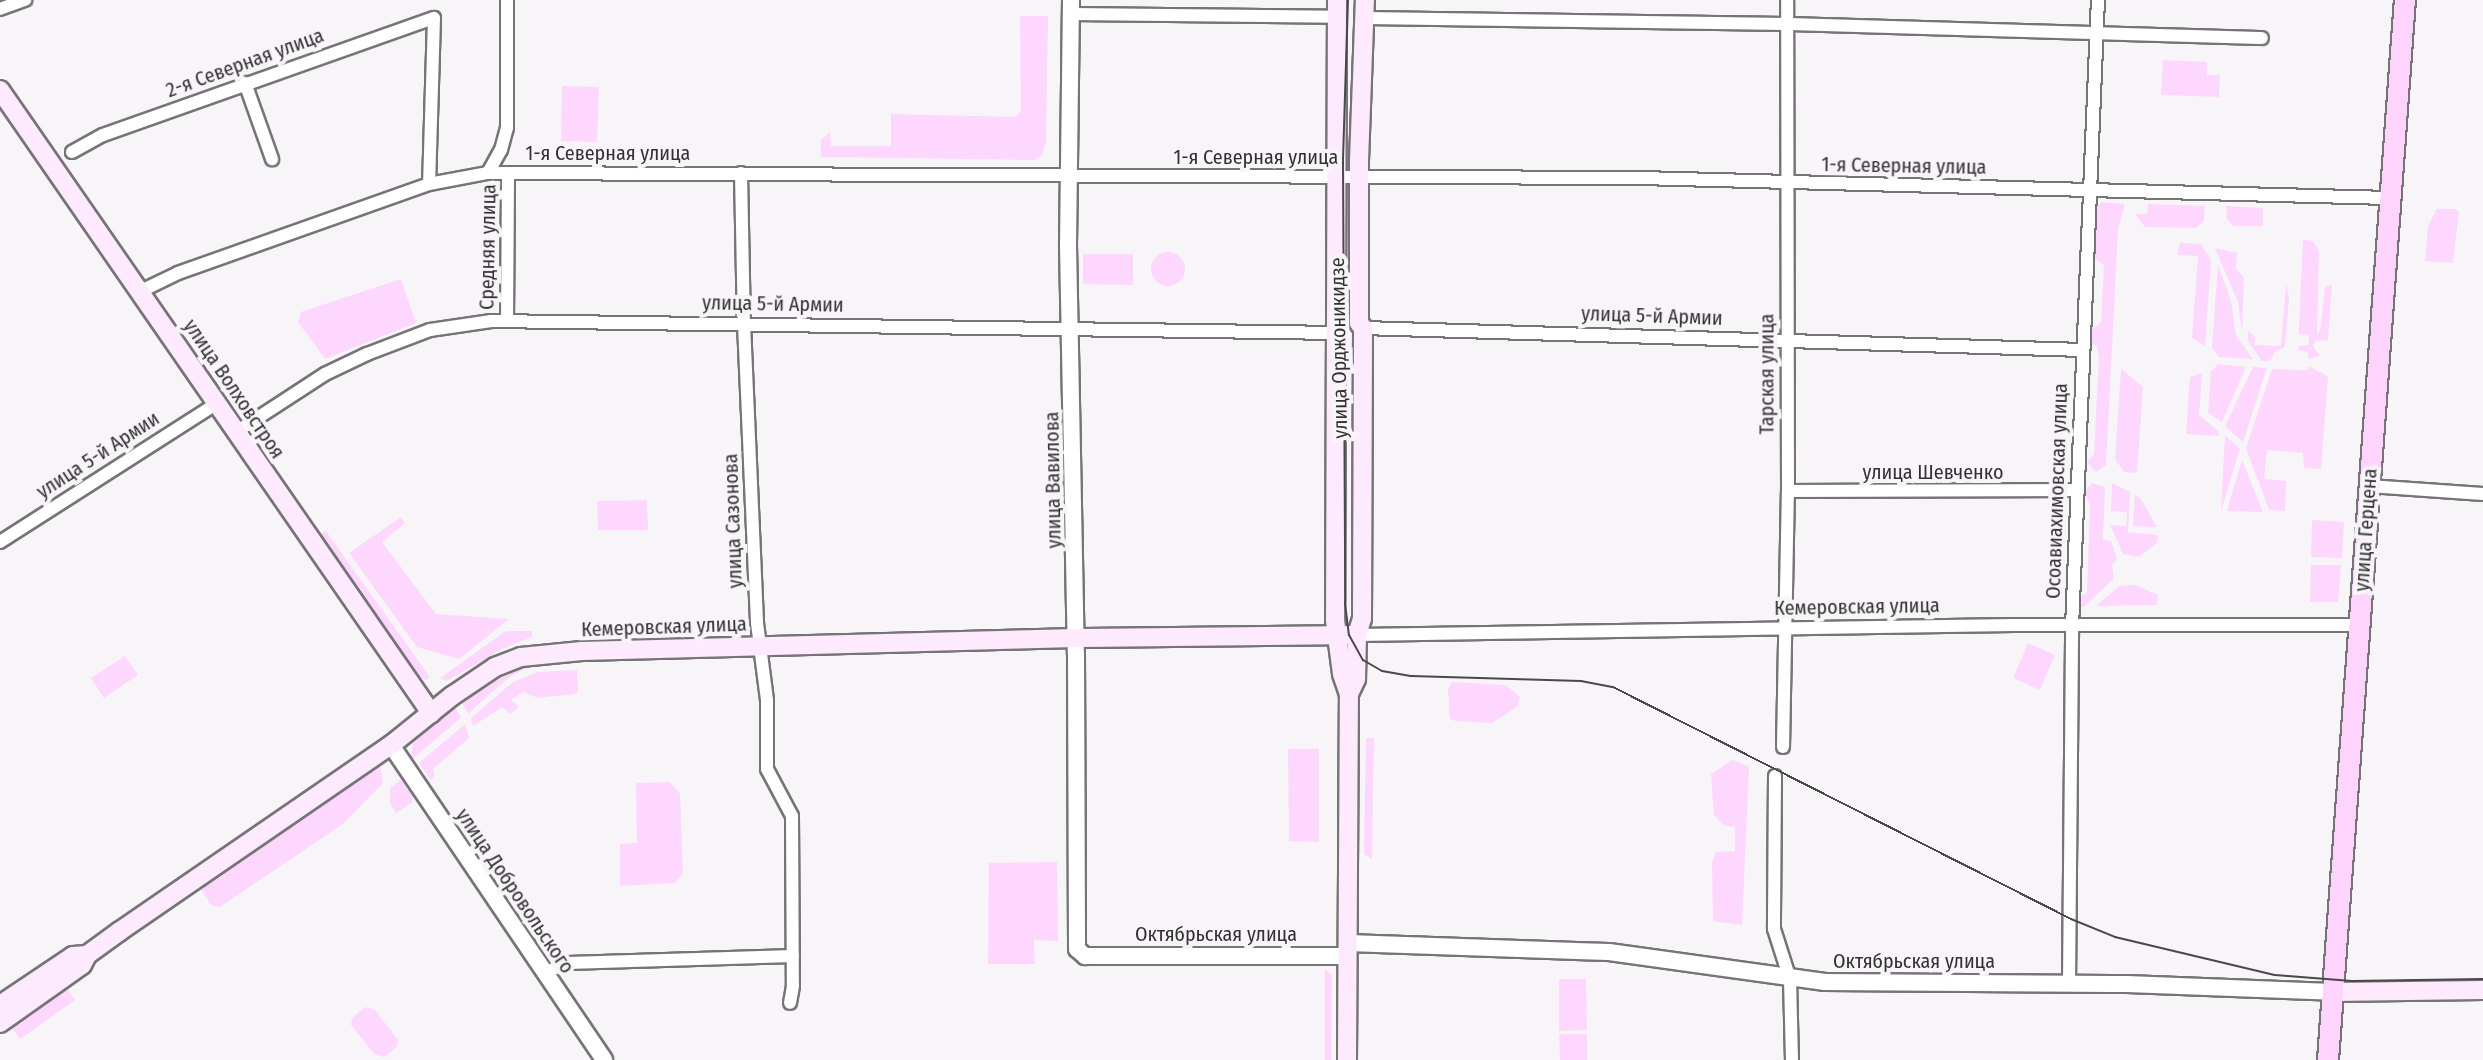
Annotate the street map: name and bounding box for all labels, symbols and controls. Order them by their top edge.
street label: 2-я Северная улица [163,23,327,103]
street label: 1-я Северная улица [526,141,690,165]
street label: 1-я Северная улица [1174,145,1338,169]
street label: 1-я Северная улица [1821,153,1987,179]
street label: Средняя улица [475,184,501,310]
street label: улица Орджоникидзе [1325,257,1353,439]
street label: улица 5-й Армии [702,291,844,317]
street label: улица 5-й Армии [1581,302,1723,330]
street label: Тарская улица [1755,314,1779,434]
street label: улица Волховстроя [178,315,290,463]
street label: Осоавиахимовская улица [2041,383,2073,599]
street label: улица 5-й Армии [32,406,164,504]
street label: улица Вавилова [1040,411,1066,549]
street label: улица Сазонова [719,453,747,589]
street label: улица Шевченко [1862,460,2004,484]
street label: улица Герцена [2350,468,2382,592]
street label: Кемеровская улица [1774,594,1940,620]
street label: Кемеровская улица [581,612,747,642]
street label: улица Добровольского [451,804,579,978]
street label: Октябрьская улица [1135,922,1297,946]
street label: Октябрьская улица [1833,949,1995,973]

